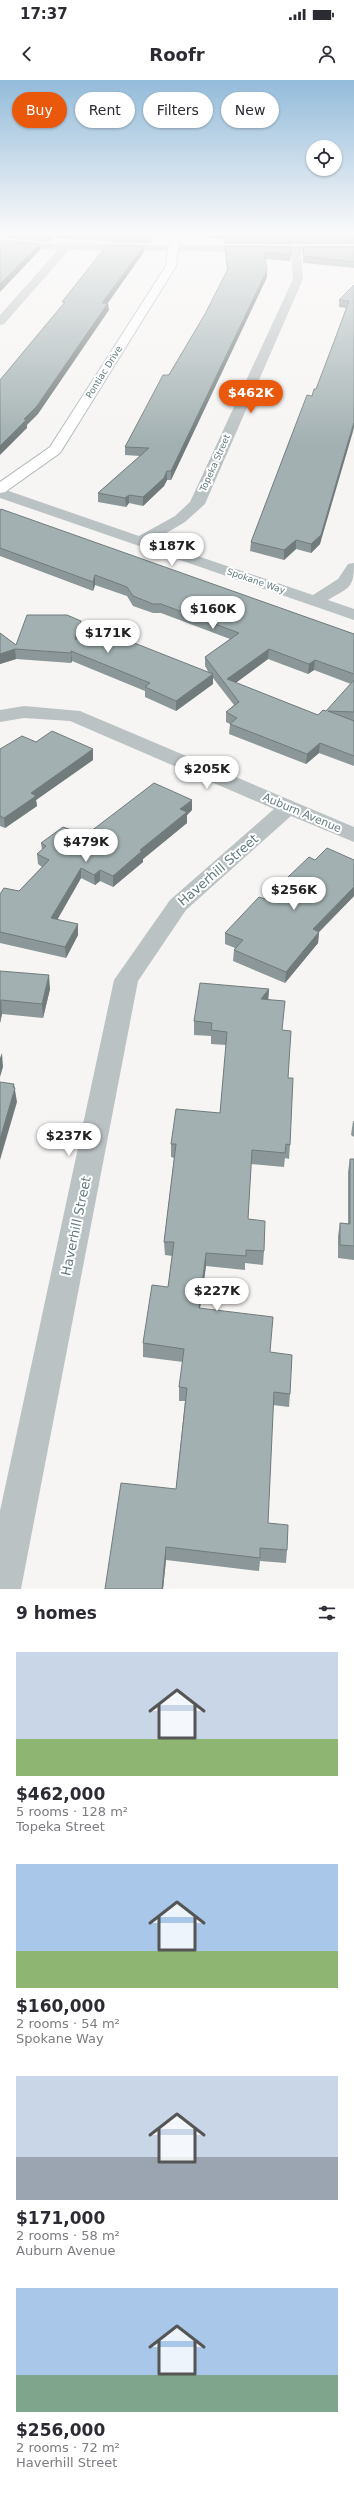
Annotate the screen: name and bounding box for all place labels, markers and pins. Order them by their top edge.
pin: $462K [223,380,279,414]
pin: $187K [144,533,200,567]
pin: $160K [185,596,241,630]
pin: $171K [80,620,136,654]
pin: $205K [179,756,235,790]
pin: $479K [58,829,114,863]
pin: $256K [266,877,322,911]
pin: $237K [41,1123,97,1157]
pin: $227K [189,1278,245,1312]

